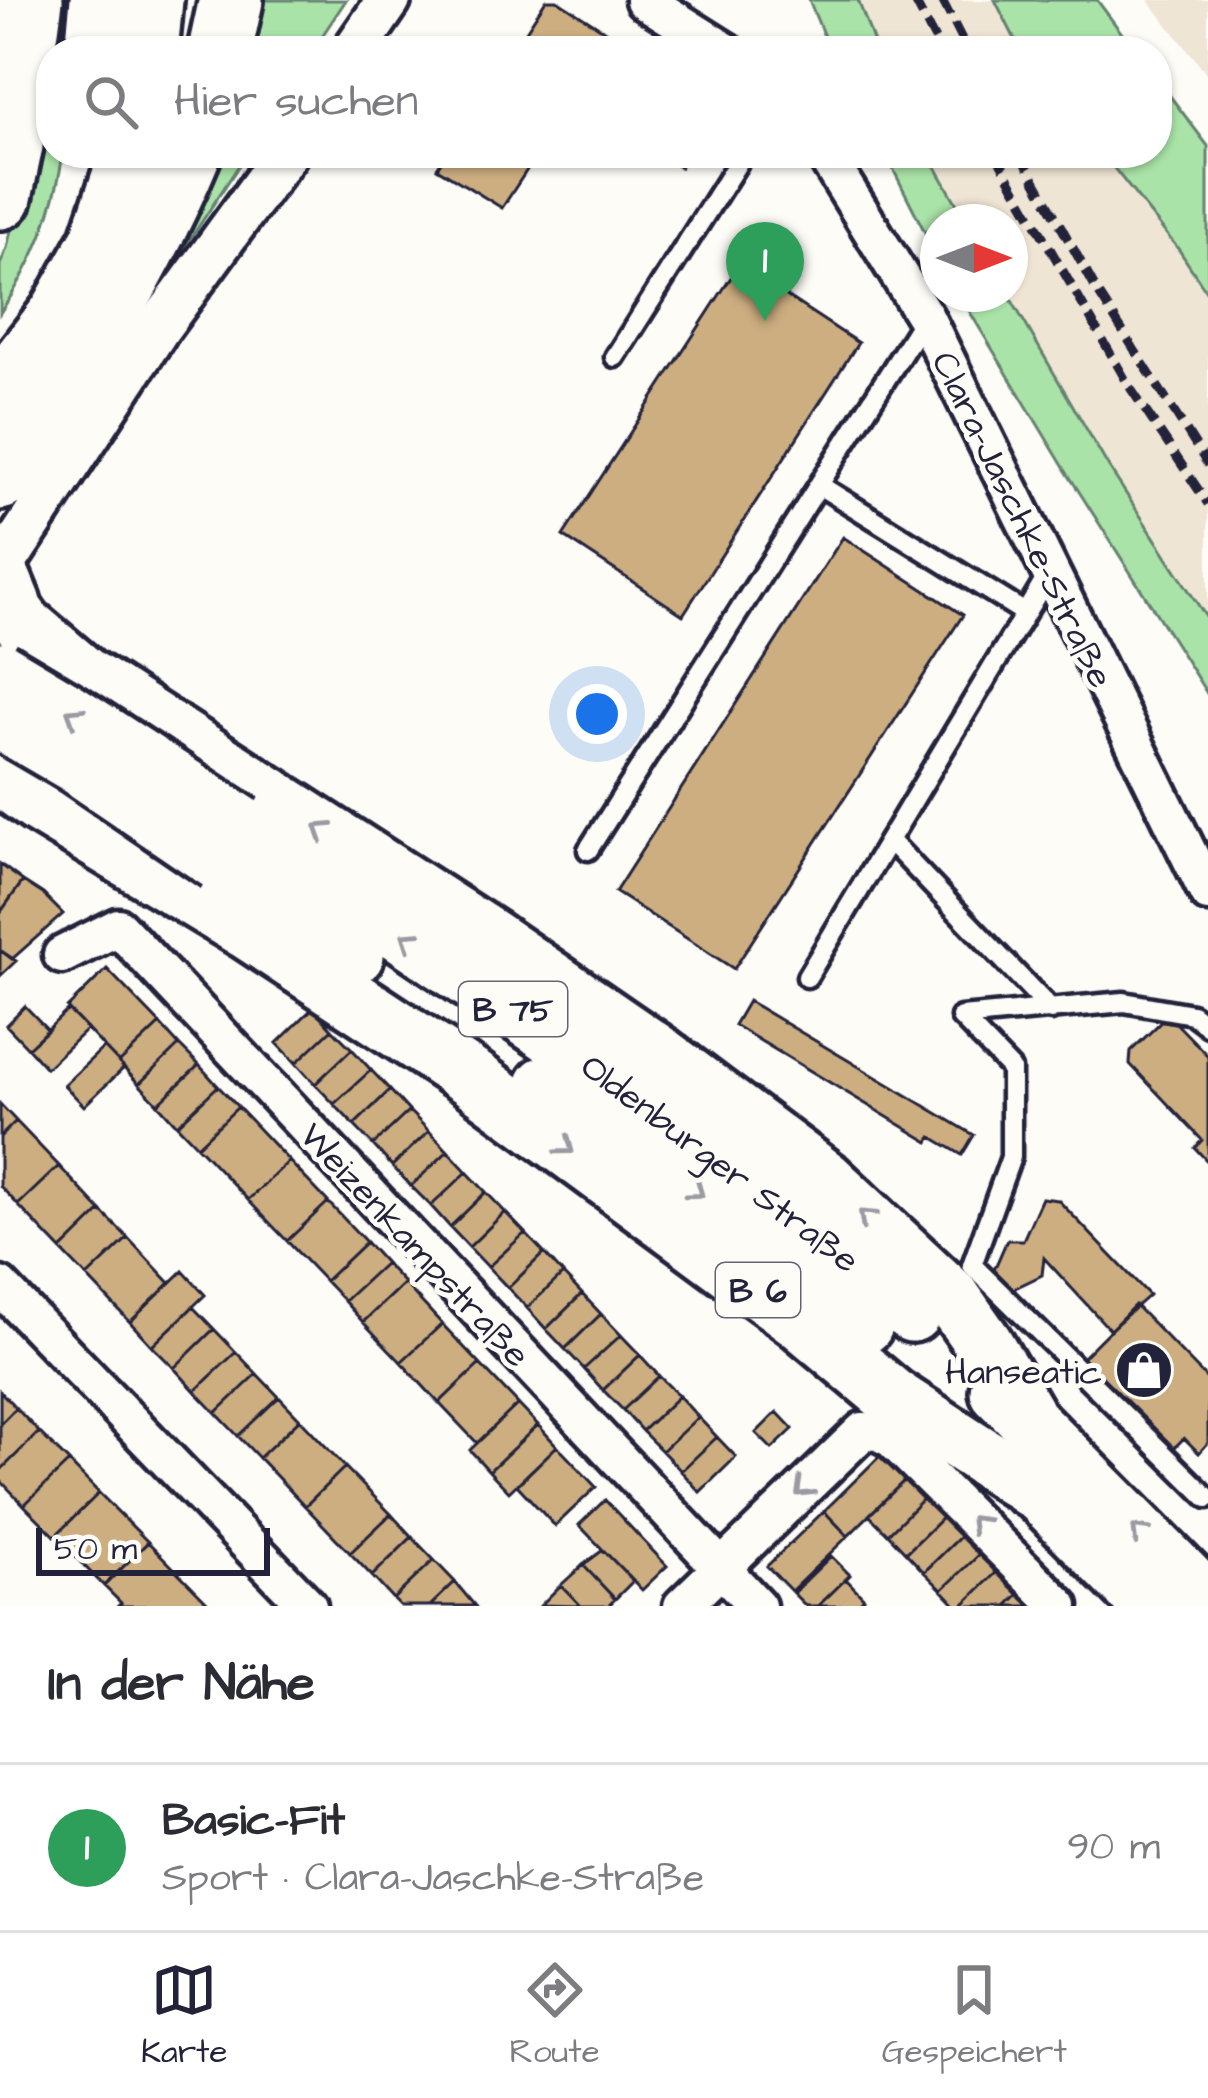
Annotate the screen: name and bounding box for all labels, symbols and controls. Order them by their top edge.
search box [36,36,1172,168]
icon: search [78,69,144,135]
text: Hier suchen [174,71,418,133]
north arrow [920,204,1028,312]
pin: 1 [726,222,804,321]
street label: Clara-Jaschke-Straße [918,343,1125,697]
your location [567,684,627,744]
one-way arrow [65,707,87,729]
one-way arrow [313,822,335,845]
one-way arrow [400,931,422,953]
road number: B 75 [459,982,567,1036]
street label: Oldenburger Straße [569,1042,870,1287]
street label: Weizenkampstraße [287,1112,541,1380]
one-way arrow [553,1133,574,1155]
one-way arrow [683,1177,704,1199]
one-way arrow [858,1210,879,1231]
road number: B 6 [716,1263,800,1317]
shop icon: Hanseatic [1113,1339,1175,1401]
place label: Hanseatic [945,1347,1102,1398]
one-way arrow [795,1475,817,1497]
one-way arrow [969,1516,991,1538]
scale bar [36,1522,270,1575]
one-way arrow [1132,1524,1154,1546]
text: 50 m [54,1526,137,1572]
text: In der Nähe [48,1649,315,1720]
text: Basic-Fit [162,1790,345,1852]
text: 1 [85,1821,90,1875]
text: 90 m [1067,1821,1160,1875]
text: Sport · Clara-Jaschke-Straße [162,1852,704,1906]
tab: Karte [141,1957,227,2075]
tab: Route [510,1957,600,2075]
tab: Gespeichert [882,1957,1067,2075]

